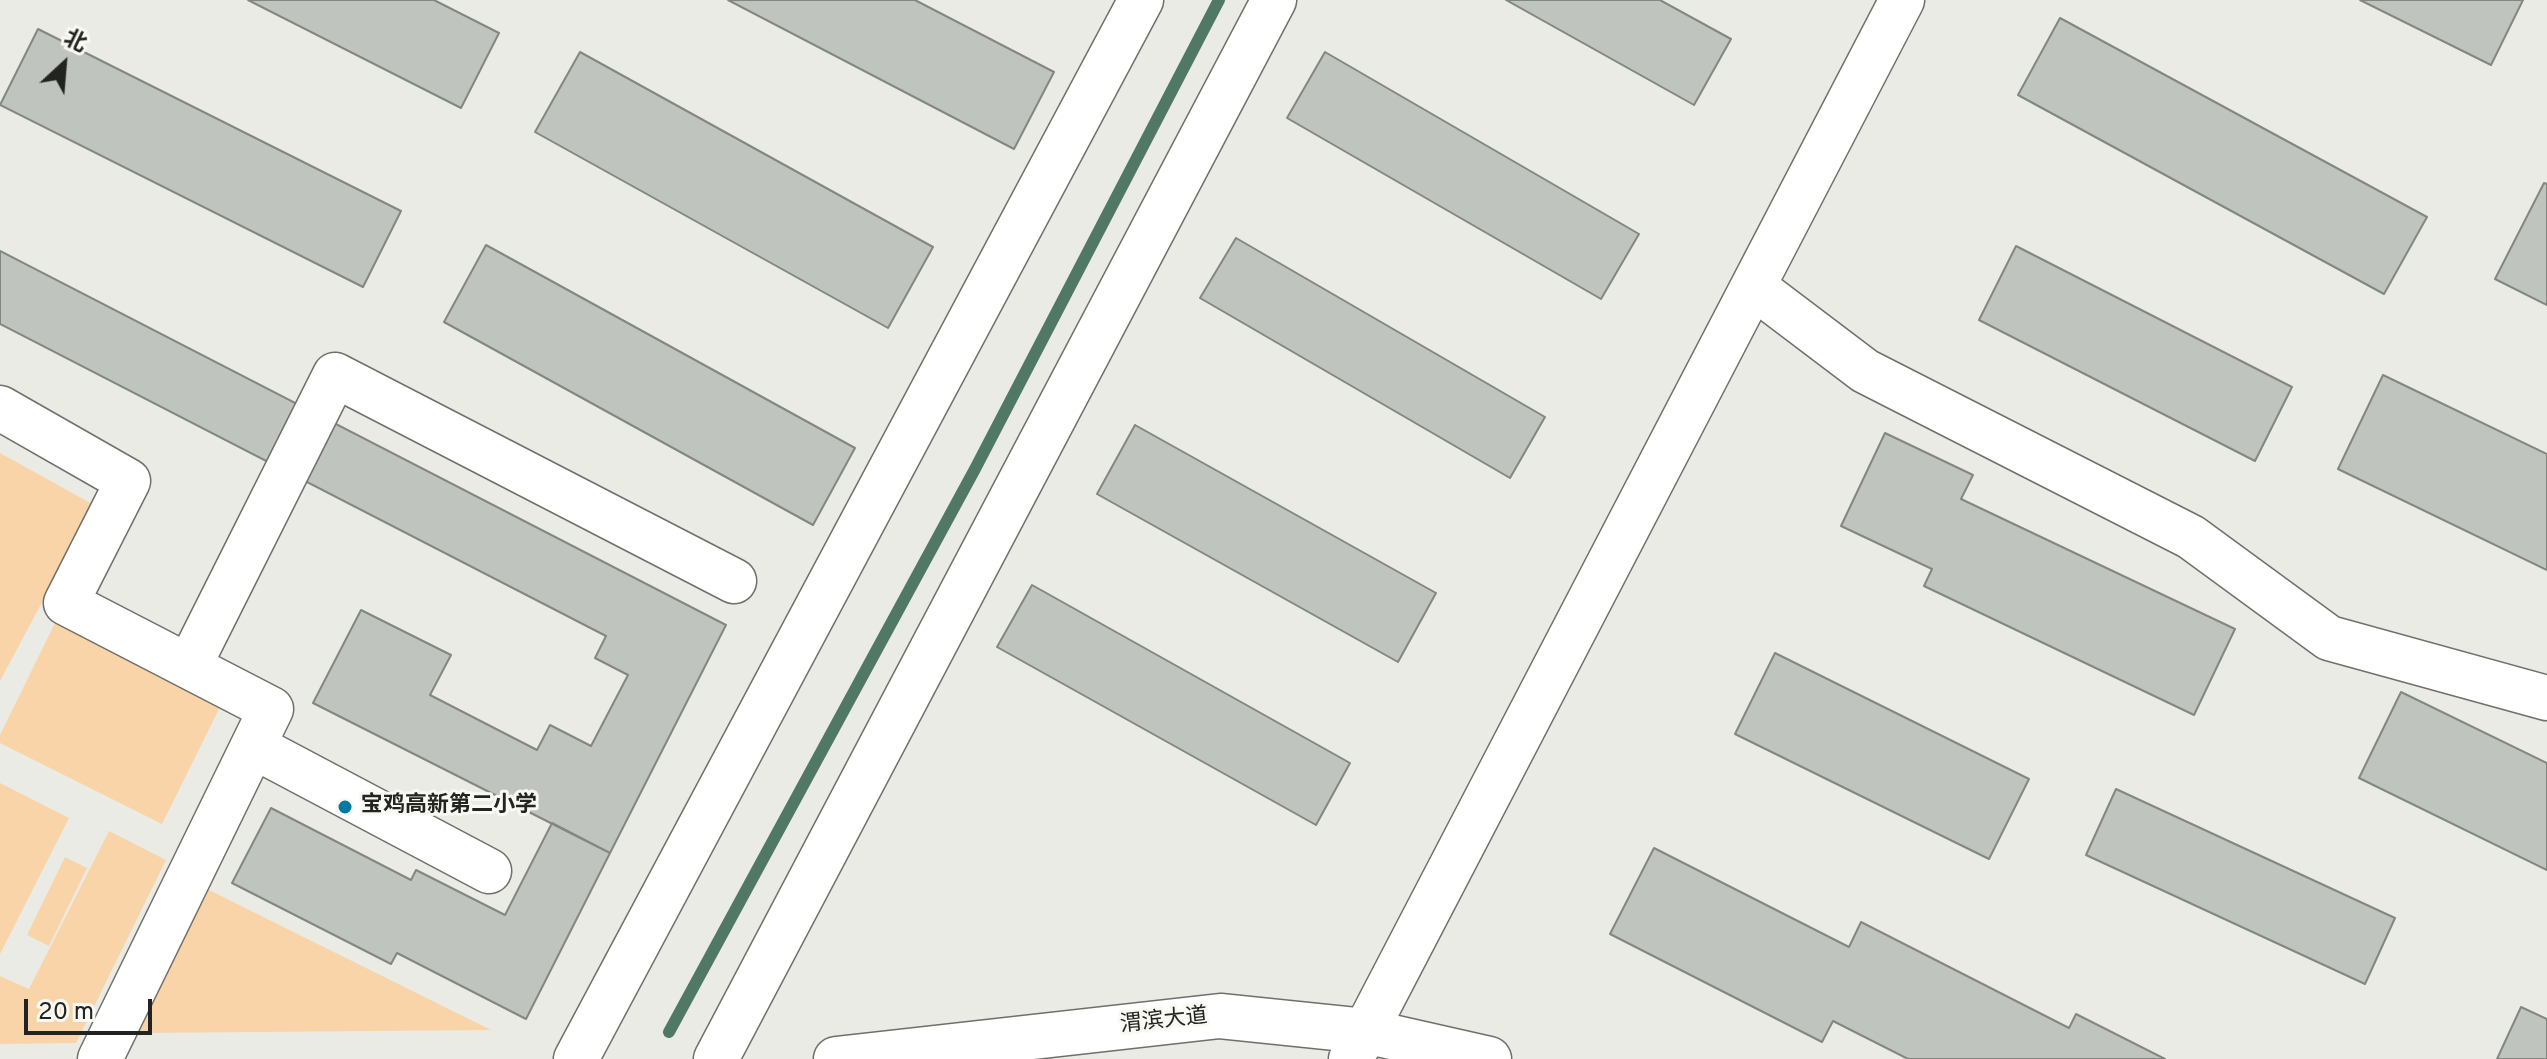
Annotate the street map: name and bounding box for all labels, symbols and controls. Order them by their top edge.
north arrow [24,24,104,104]
text: 北 [59,25,91,59]
place label: 宝鸡高新第二小学 [361,794,537,820]
marker: 宝鸡高新第二小学 [336,798,354,816]
scale bar [28,983,156,1033]
text: 20 m [38,998,94,1028]
street label: 渭滨大道 [1119,1004,1209,1040]

